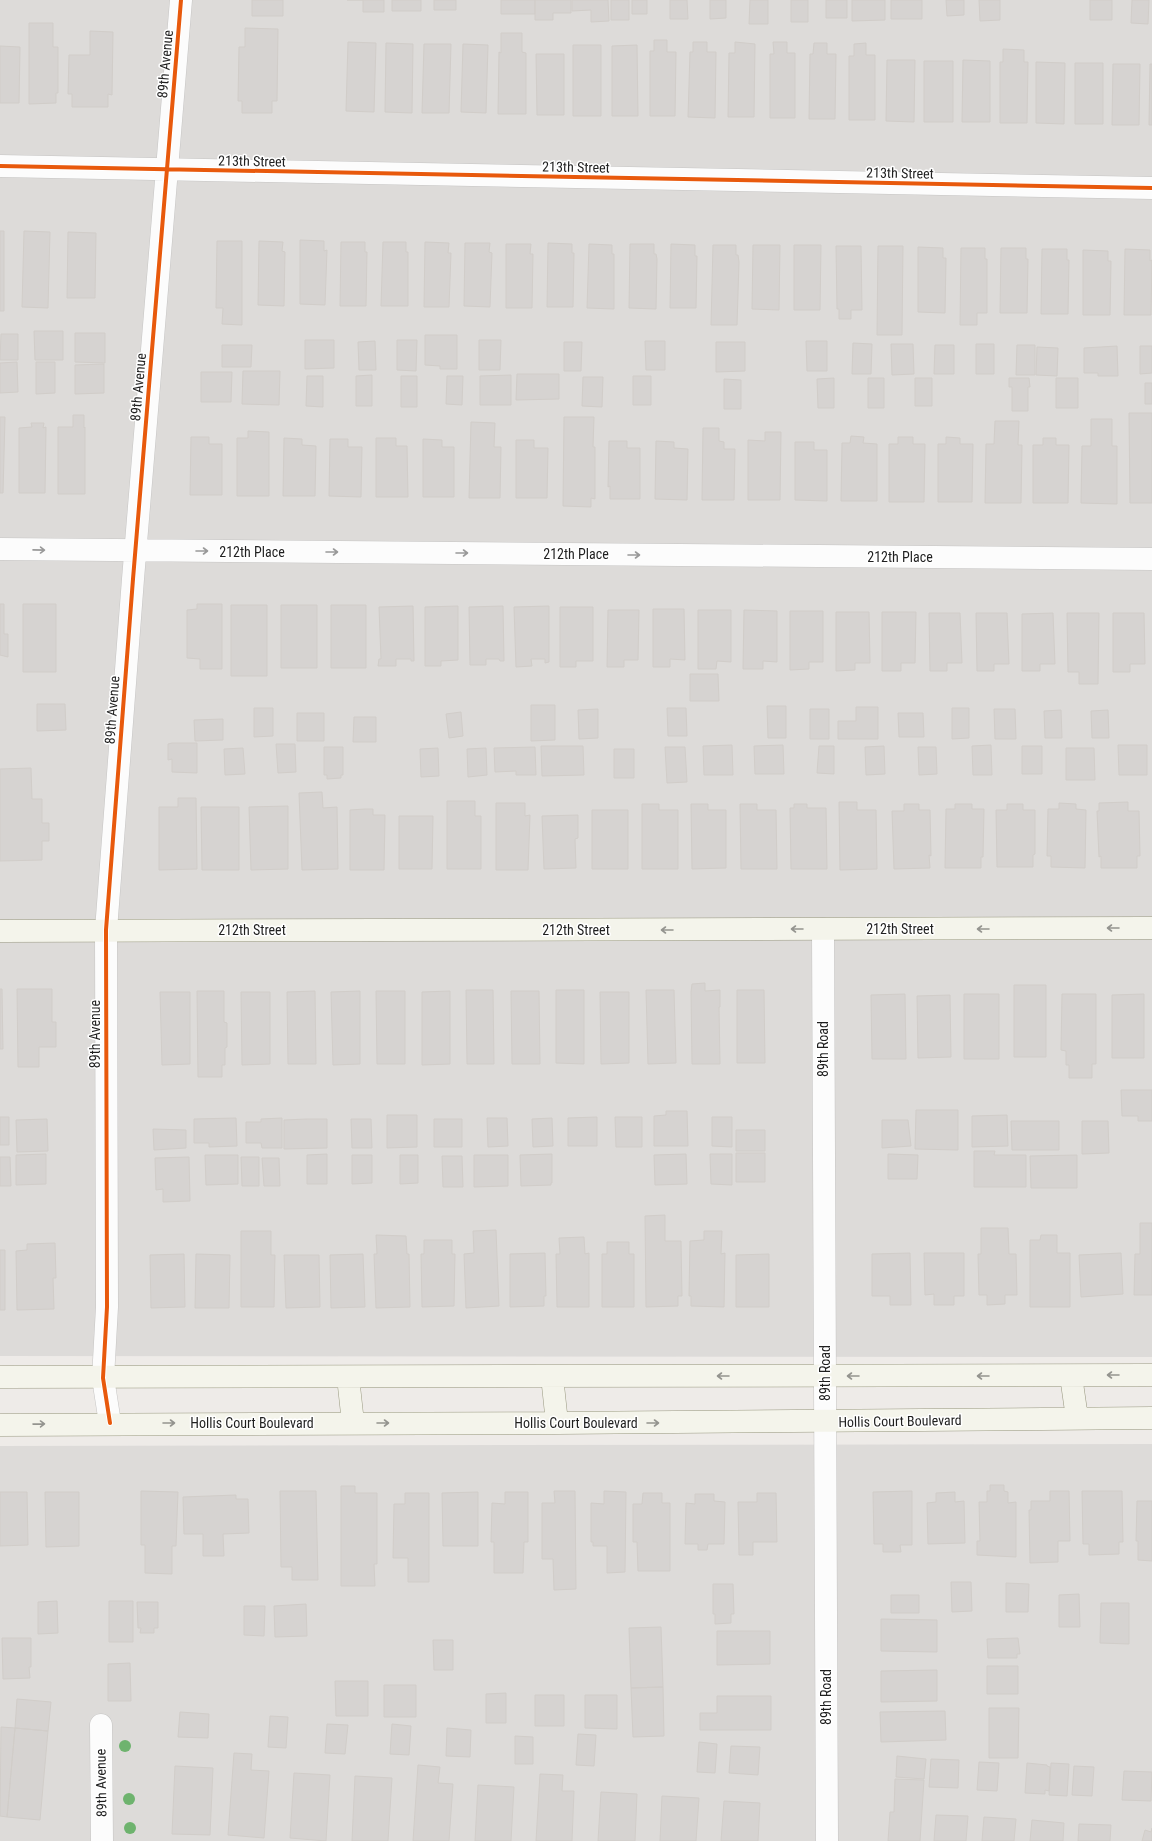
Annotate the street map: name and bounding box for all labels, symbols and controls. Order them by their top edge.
street label: 89th Avenue [154,29,176,99]
street label: 213th Street [218,152,286,170]
street label: 213th Street [542,158,610,176]
street label: 213th Street [866,164,934,182]
street label: 89th Avenue [127,352,149,422]
street label: 212th Place [219,544,285,560]
one-way arrow [32,546,45,554]
street label: 212th Place [543,546,609,562]
one-way arrow [195,547,208,555]
one-way arrow [325,548,338,556]
one-way arrow [455,549,468,557]
street label: 212th Place [867,549,933,565]
one-way arrow [627,551,640,559]
street label: 89th Avenue [102,675,122,745]
street label: 212th Street [866,921,934,937]
street label: 212th Street [218,922,286,938]
street label: 212th Street [542,922,610,938]
one-way arrow [1107,924,1120,932]
one-way arrow [791,925,804,933]
one-way arrow [977,925,990,933]
one-way arrow [661,926,674,934]
street label: 89th Avenue [87,999,103,1068]
street label: 89th Road [815,1021,831,1077]
street label: 89th Road [817,1345,833,1401]
one-way arrow [717,1372,730,1380]
one-way arrow [847,1372,860,1380]
one-way arrow [977,1372,990,1380]
one-way arrow [1107,1372,1120,1379]
street label: Hollis Court Boulevard [838,1412,962,1430]
street label: Hollis Court Boulevard [190,1415,314,1431]
street label: Hollis Court Boulevard [514,1415,638,1431]
one-way arrow [162,1419,175,1427]
one-way arrow [376,1419,389,1427]
one-way arrow [646,1419,659,1426]
one-way arrow [32,1420,45,1428]
street label: 89th Road [818,1669,834,1725]
street label: 89th Avenue [92,1748,110,1817]

